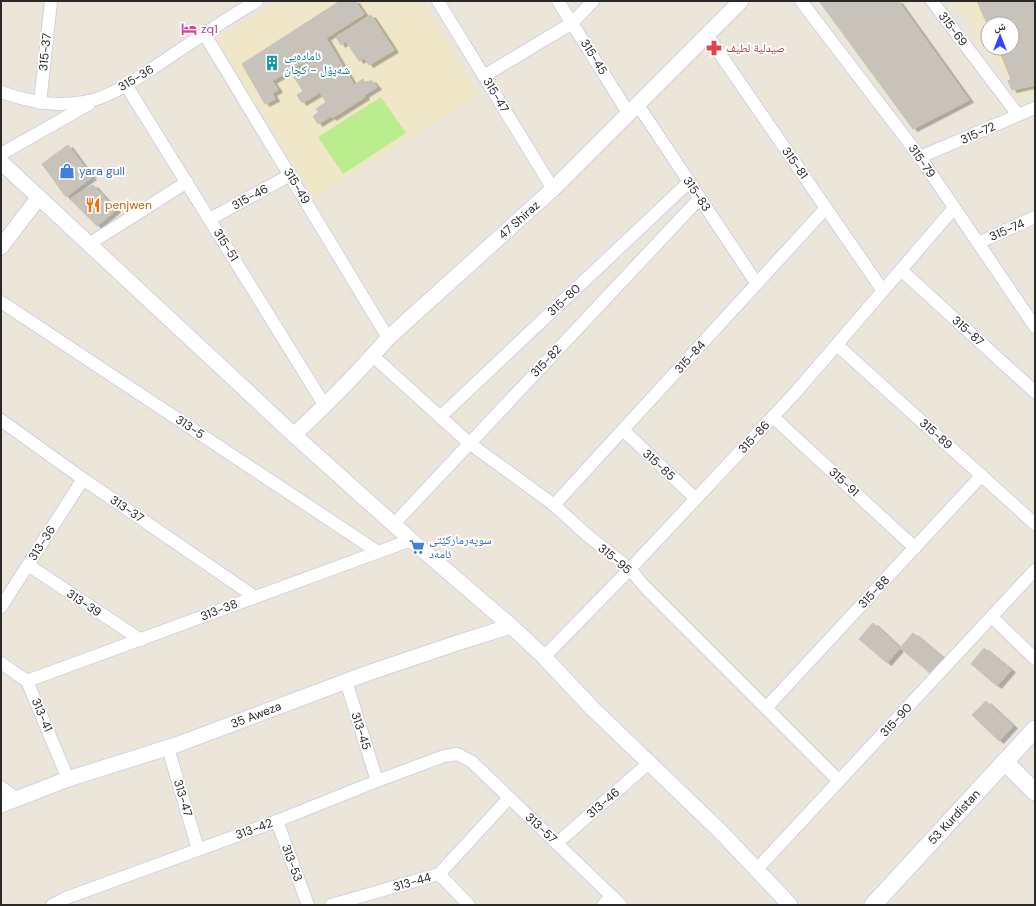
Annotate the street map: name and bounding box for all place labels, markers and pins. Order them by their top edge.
hotel icon: zq1 [180,20,198,38]
place label: zq1 [201,21,218,37]
pharmacy icon: صیدلیة لطیف [705,39,723,57]
place label: صیدلیة لطیف [726,40,785,56]
place label: ئامادەیی شەپۆل - کچان [284,48,350,78]
building icon: ئامادەیی شەپۆل - کچان [263,54,281,72]
shop icon: yara gull [58,162,76,180]
place label: yara gull [79,163,125,179]
restaurant icon: penjwen [84,196,102,214]
place label: penjwen [105,197,152,213]
place label: سوپەرمارکێتی ئامەد [429,532,492,562]
supermarket icon: سوپەرمارکێتی ئامەد [408,538,426,556]

